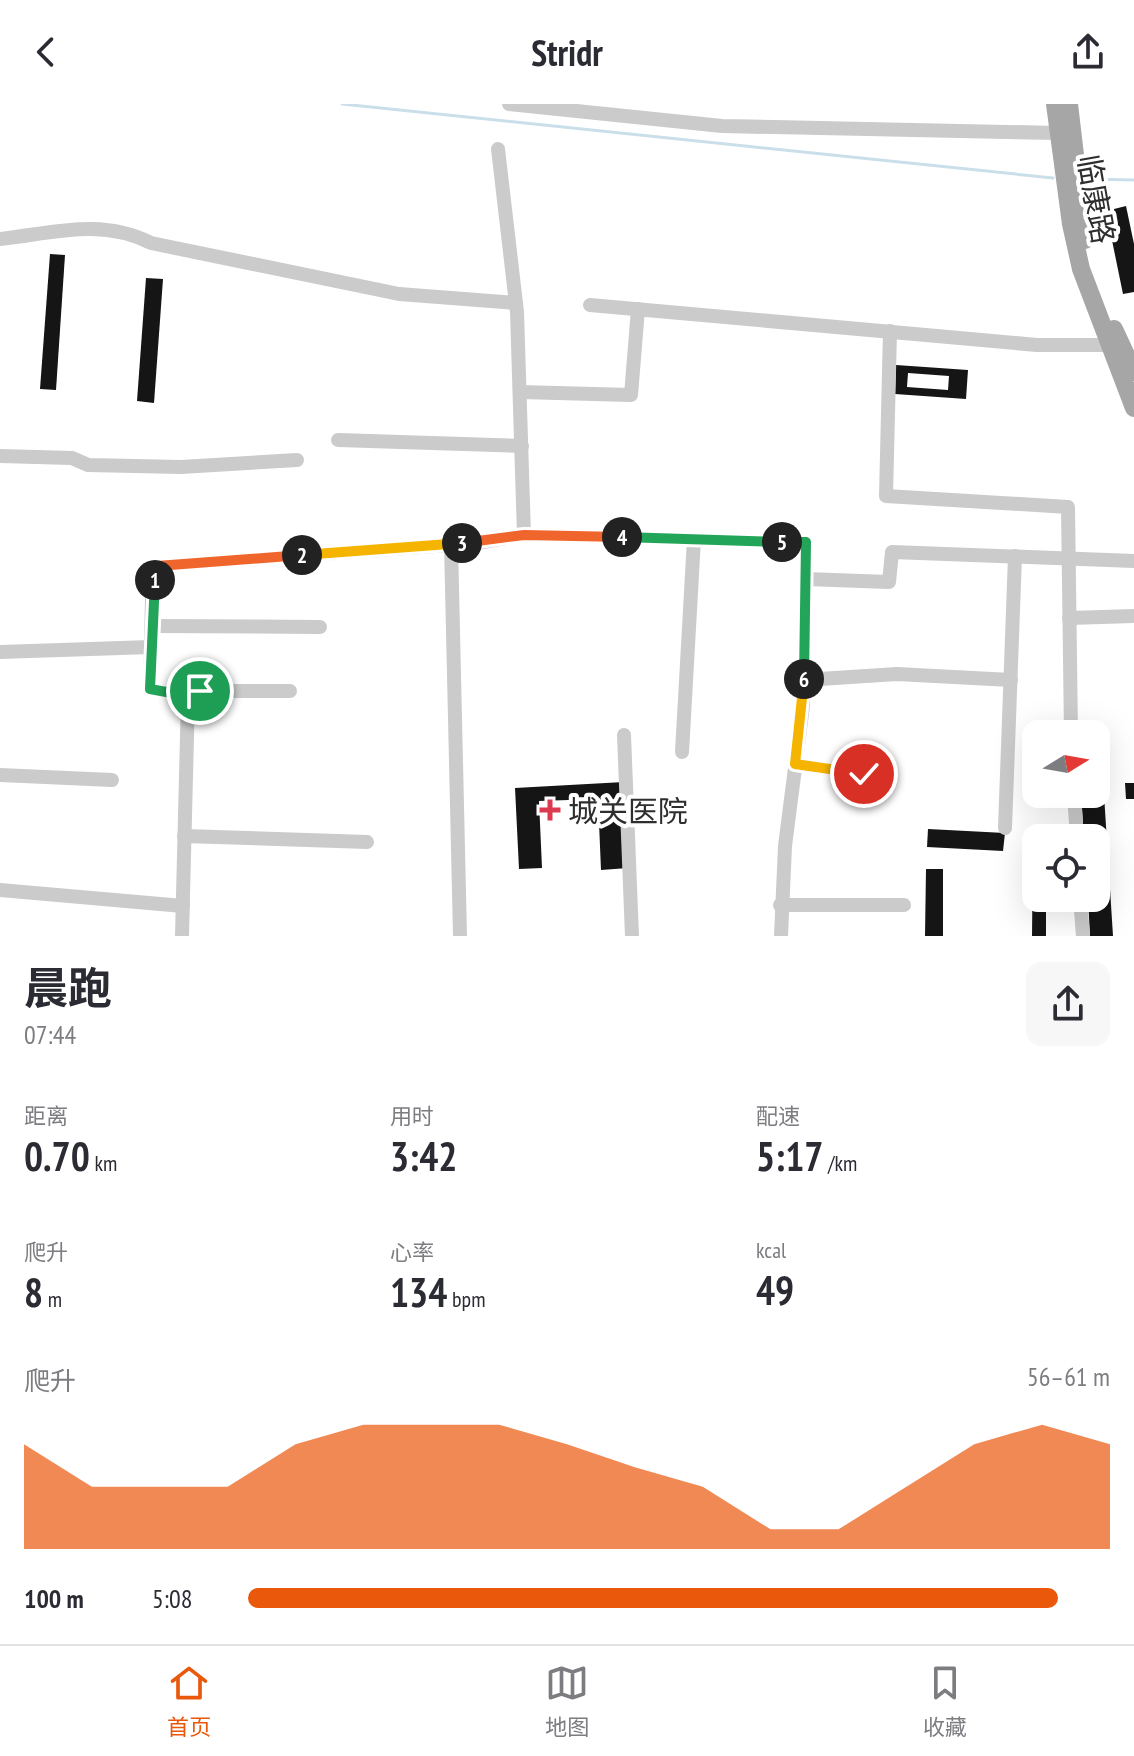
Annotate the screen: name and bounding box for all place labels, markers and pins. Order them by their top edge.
pin: 4 [602,517,642,557]
pin: 5 [762,522,802,562]
pin: 3 [442,523,482,563]
pin: 2 [282,535,322,575]
pin: 1 [135,560,175,600]
pin [166,657,234,725]
pin: 6 [784,659,824,699]
pin [830,740,898,808]
place label: 城关医院 [568,791,688,830]
marker: 城关医院 [539,799,561,821]

